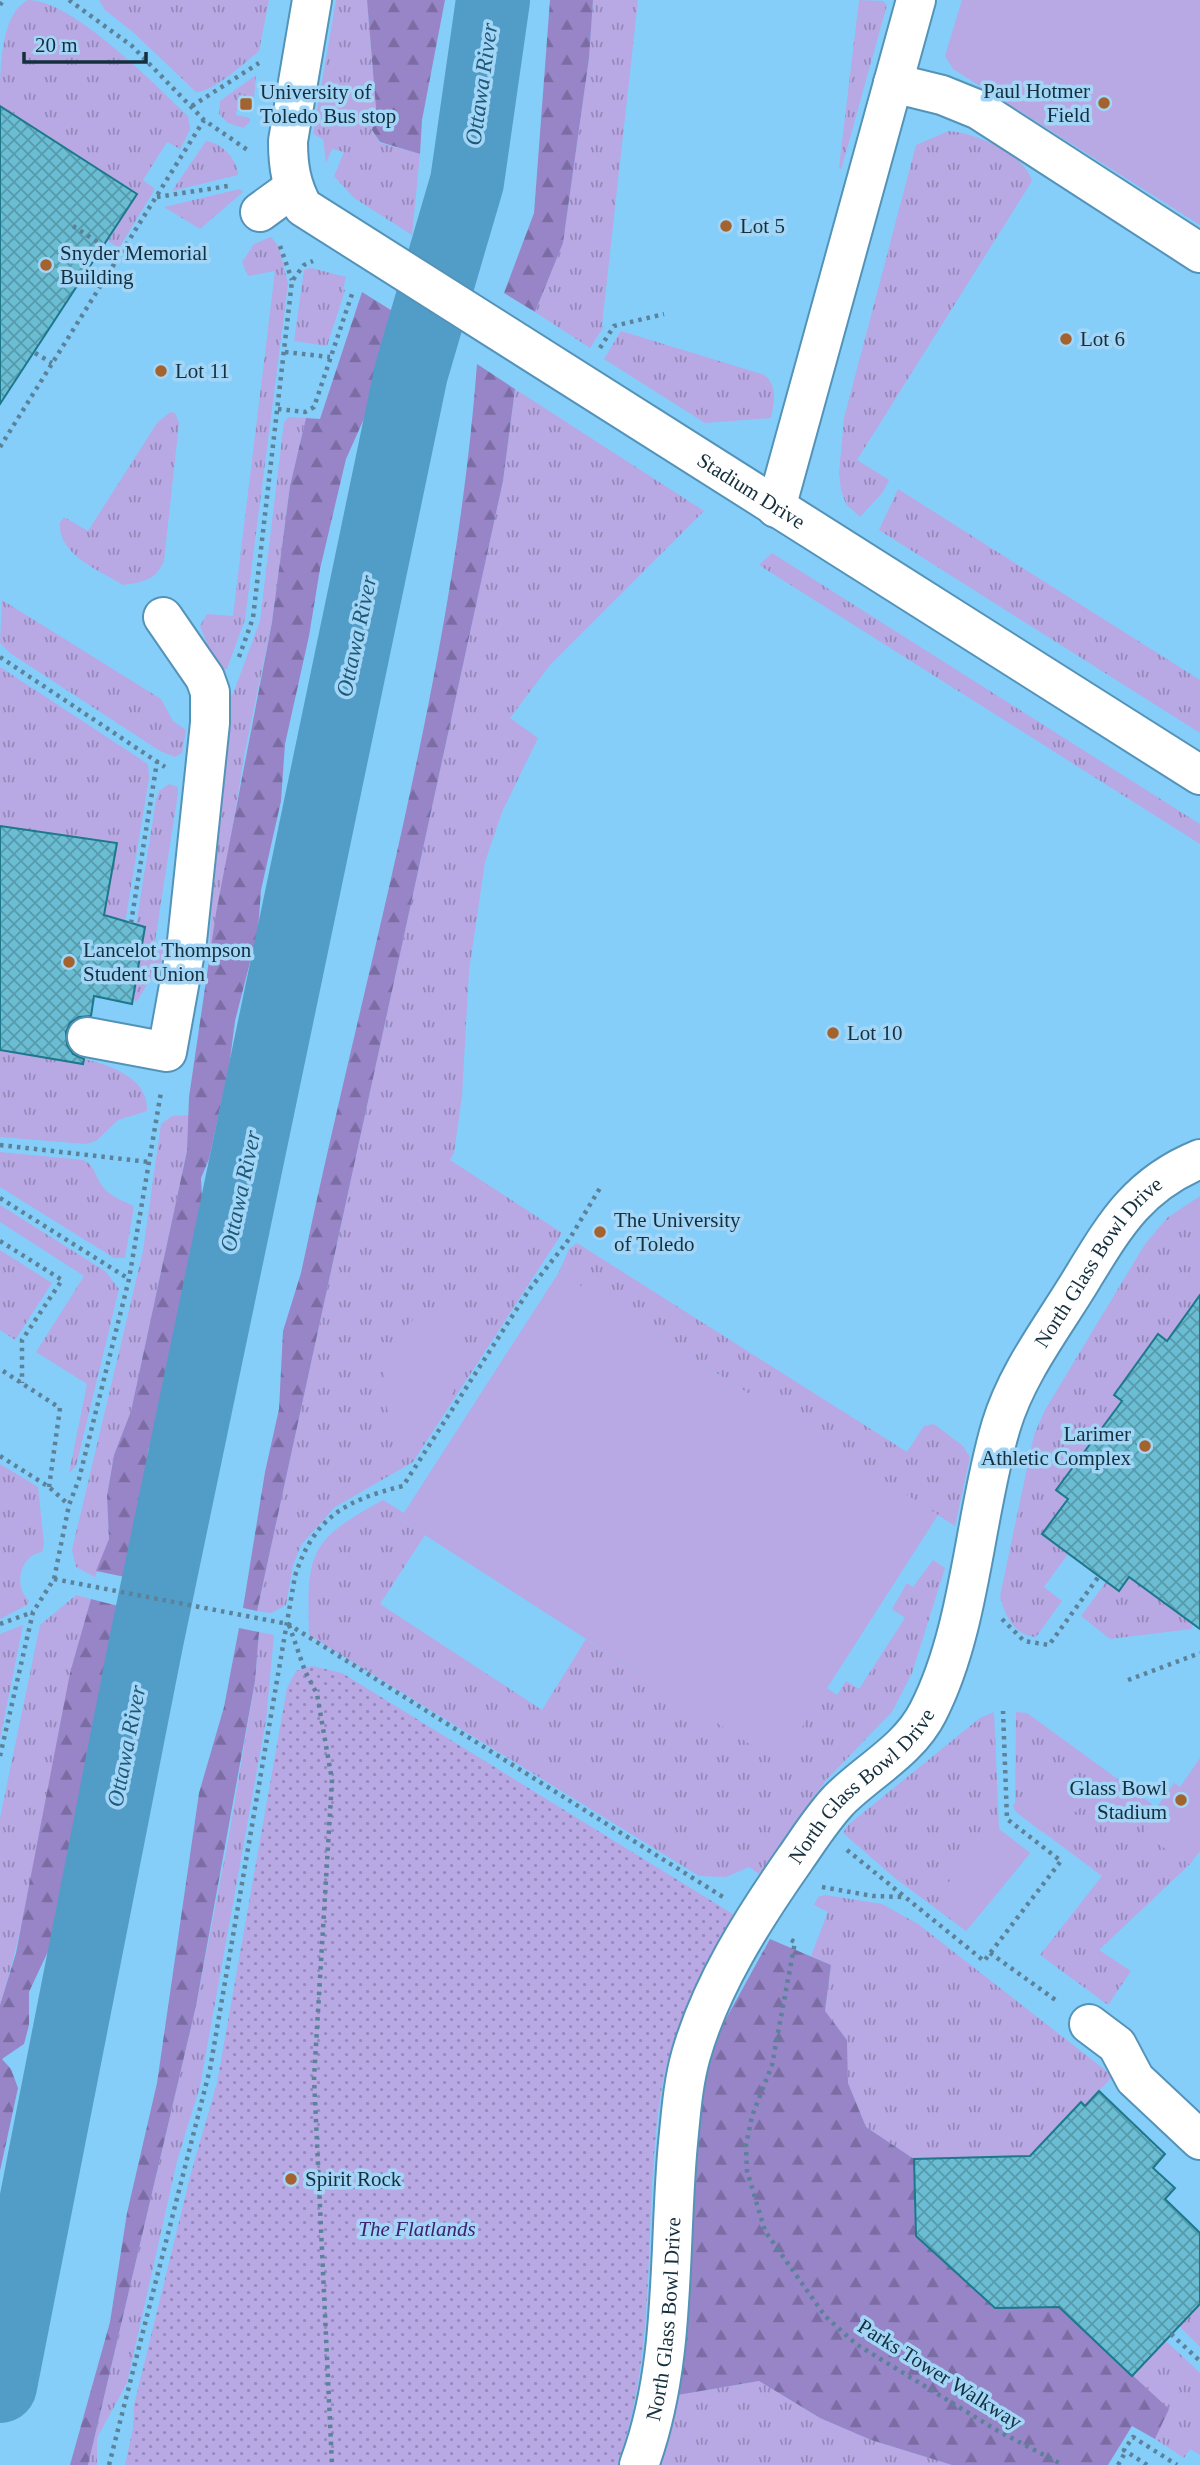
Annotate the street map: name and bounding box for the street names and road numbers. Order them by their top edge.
street label: Stadium Drive [693,448,810,534]
street label: North Glass Bowl Drive [1029,1172,1167,1352]
street label: North Glass Bowl Drive [783,1704,940,1868]
street label: North Glass Bowl Drive [641,2217,685,2423]
street label: Parks Tower Walkway [854,2314,1027,2434]

